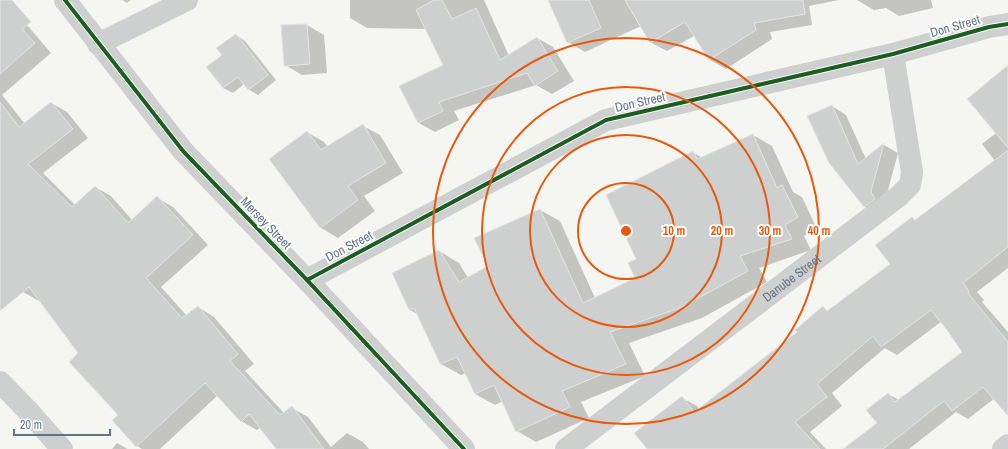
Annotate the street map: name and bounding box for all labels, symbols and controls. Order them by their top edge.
street label: Don Street [928,11,982,41]
street label: Don Street [613,88,667,116]
street label: Mersey Street [237,193,295,253]
text: 10 m [663,223,685,239]
text: 20 m [711,223,733,239]
text: 30 m [759,223,781,239]
text: 40 m [808,223,830,239]
centre of rings [619,224,633,238]
street label: Don Street [323,227,376,265]
street label: Danube Street [759,250,824,305]
scale bar [14,411,110,437]
text: 20 m [20,417,42,433]

